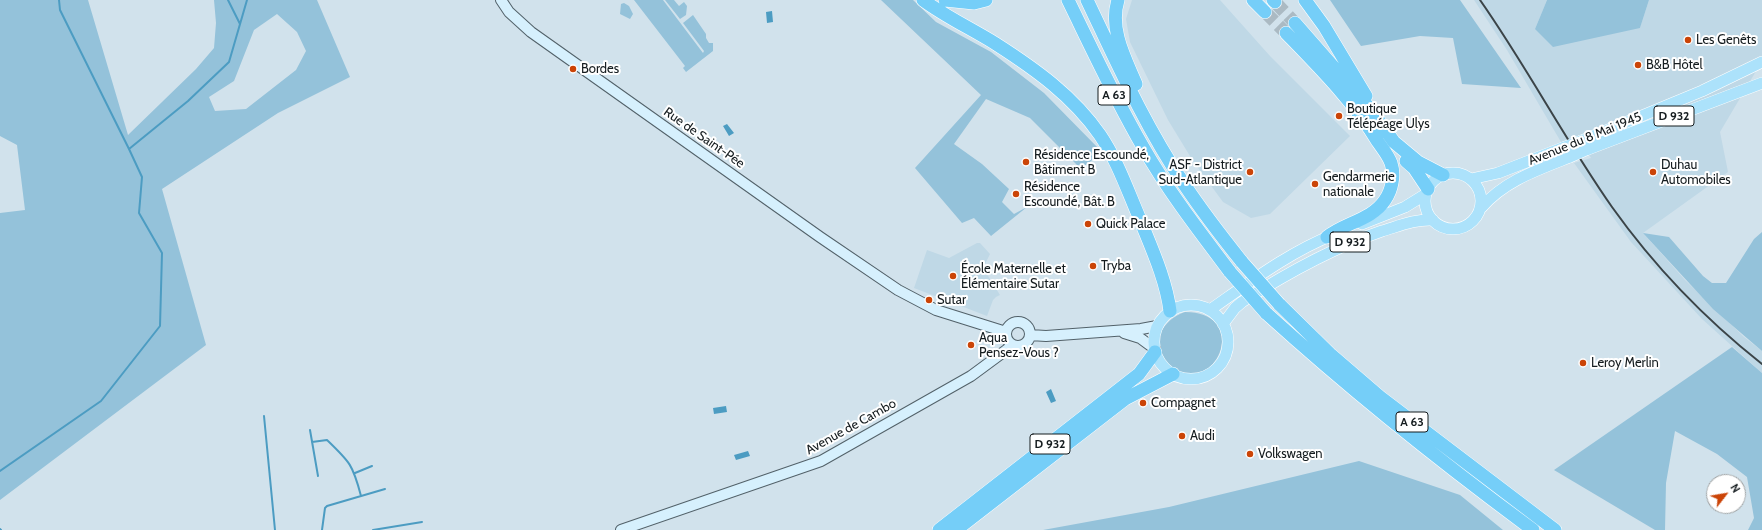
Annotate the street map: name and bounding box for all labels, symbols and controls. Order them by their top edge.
place label: Les Genêts [1696,32,1756,48]
marker: Les Genêts [1683,35,1693,45]
place label: B&B Hôtel [1646,57,1702,73]
marker: B&B Hôtel [1633,60,1643,70]
place label: Bordes [581,61,619,77]
marker: Bordes [568,64,578,74]
road number: A 63 [1098,85,1130,105]
place label: Boutique Télépéage Ulys [1347,101,1430,132]
street label: Rue de Saint-Pée [661,104,747,172]
road number: D 932 [1654,106,1694,126]
street label: Avenue du 8 Mai 1945 [1526,109,1644,169]
marker: Boutique Télépéage Ulys [1334,111,1344,121]
place label: Résidence Escoundé, Bâtiment B [1034,147,1149,178]
marker: Résidence Escoundé, Bâtiment B [1021,157,1031,167]
place label: ASF - District Sud-Atlantique [1159,157,1242,188]
place label: Duhau Automobiles [1661,157,1731,188]
marker: ASF - District Sud-Atlantique [1245,167,1255,177]
marker: Duhau Automobiles [1648,167,1658,177]
place label: Gendarmerie nationale [1323,169,1395,200]
place label: Résidence Escoundé, Bât. B [1024,179,1115,210]
marker: Gendarmerie nationale [1310,179,1320,189]
marker: Résidence Escoundé, Bât. B [1011,189,1021,199]
place label: Quick Palace [1096,216,1165,232]
marker: Quick Palace [1083,219,1093,229]
road number: D 932 [1330,232,1370,252]
place label: Tryba [1101,258,1131,274]
place label: École Maternelle et Élémentaire Sutar [961,261,1066,292]
marker: Tryba [1088,261,1098,271]
marker: École Maternelle et Élémentaire Sutar [948,271,958,281]
place label: Sutar [937,292,966,308]
marker: Sutar [924,295,934,305]
place label: Aqua Pensez-Vous ? [979,330,1059,361]
marker: Aqua Pensez-Vous ? [966,340,976,350]
place label: Leroy Merlin [1591,355,1659,371]
marker: Leroy Merlin [1578,358,1588,368]
place label: Compagnet [1151,395,1216,411]
street label: Avenue de Cambo [803,396,899,458]
marker: Compagnet [1138,398,1148,408]
road number: A 63 [1396,412,1428,432]
place label: Audi [1190,428,1215,444]
marker: Audi [1177,431,1187,441]
road number: D 932 [1030,434,1070,454]
place label: Volkswagen [1258,446,1323,462]
marker: Volkswagen [1245,449,1255,459]
north arrow [1706,474,1746,514]
text: N [1727,481,1743,495]

